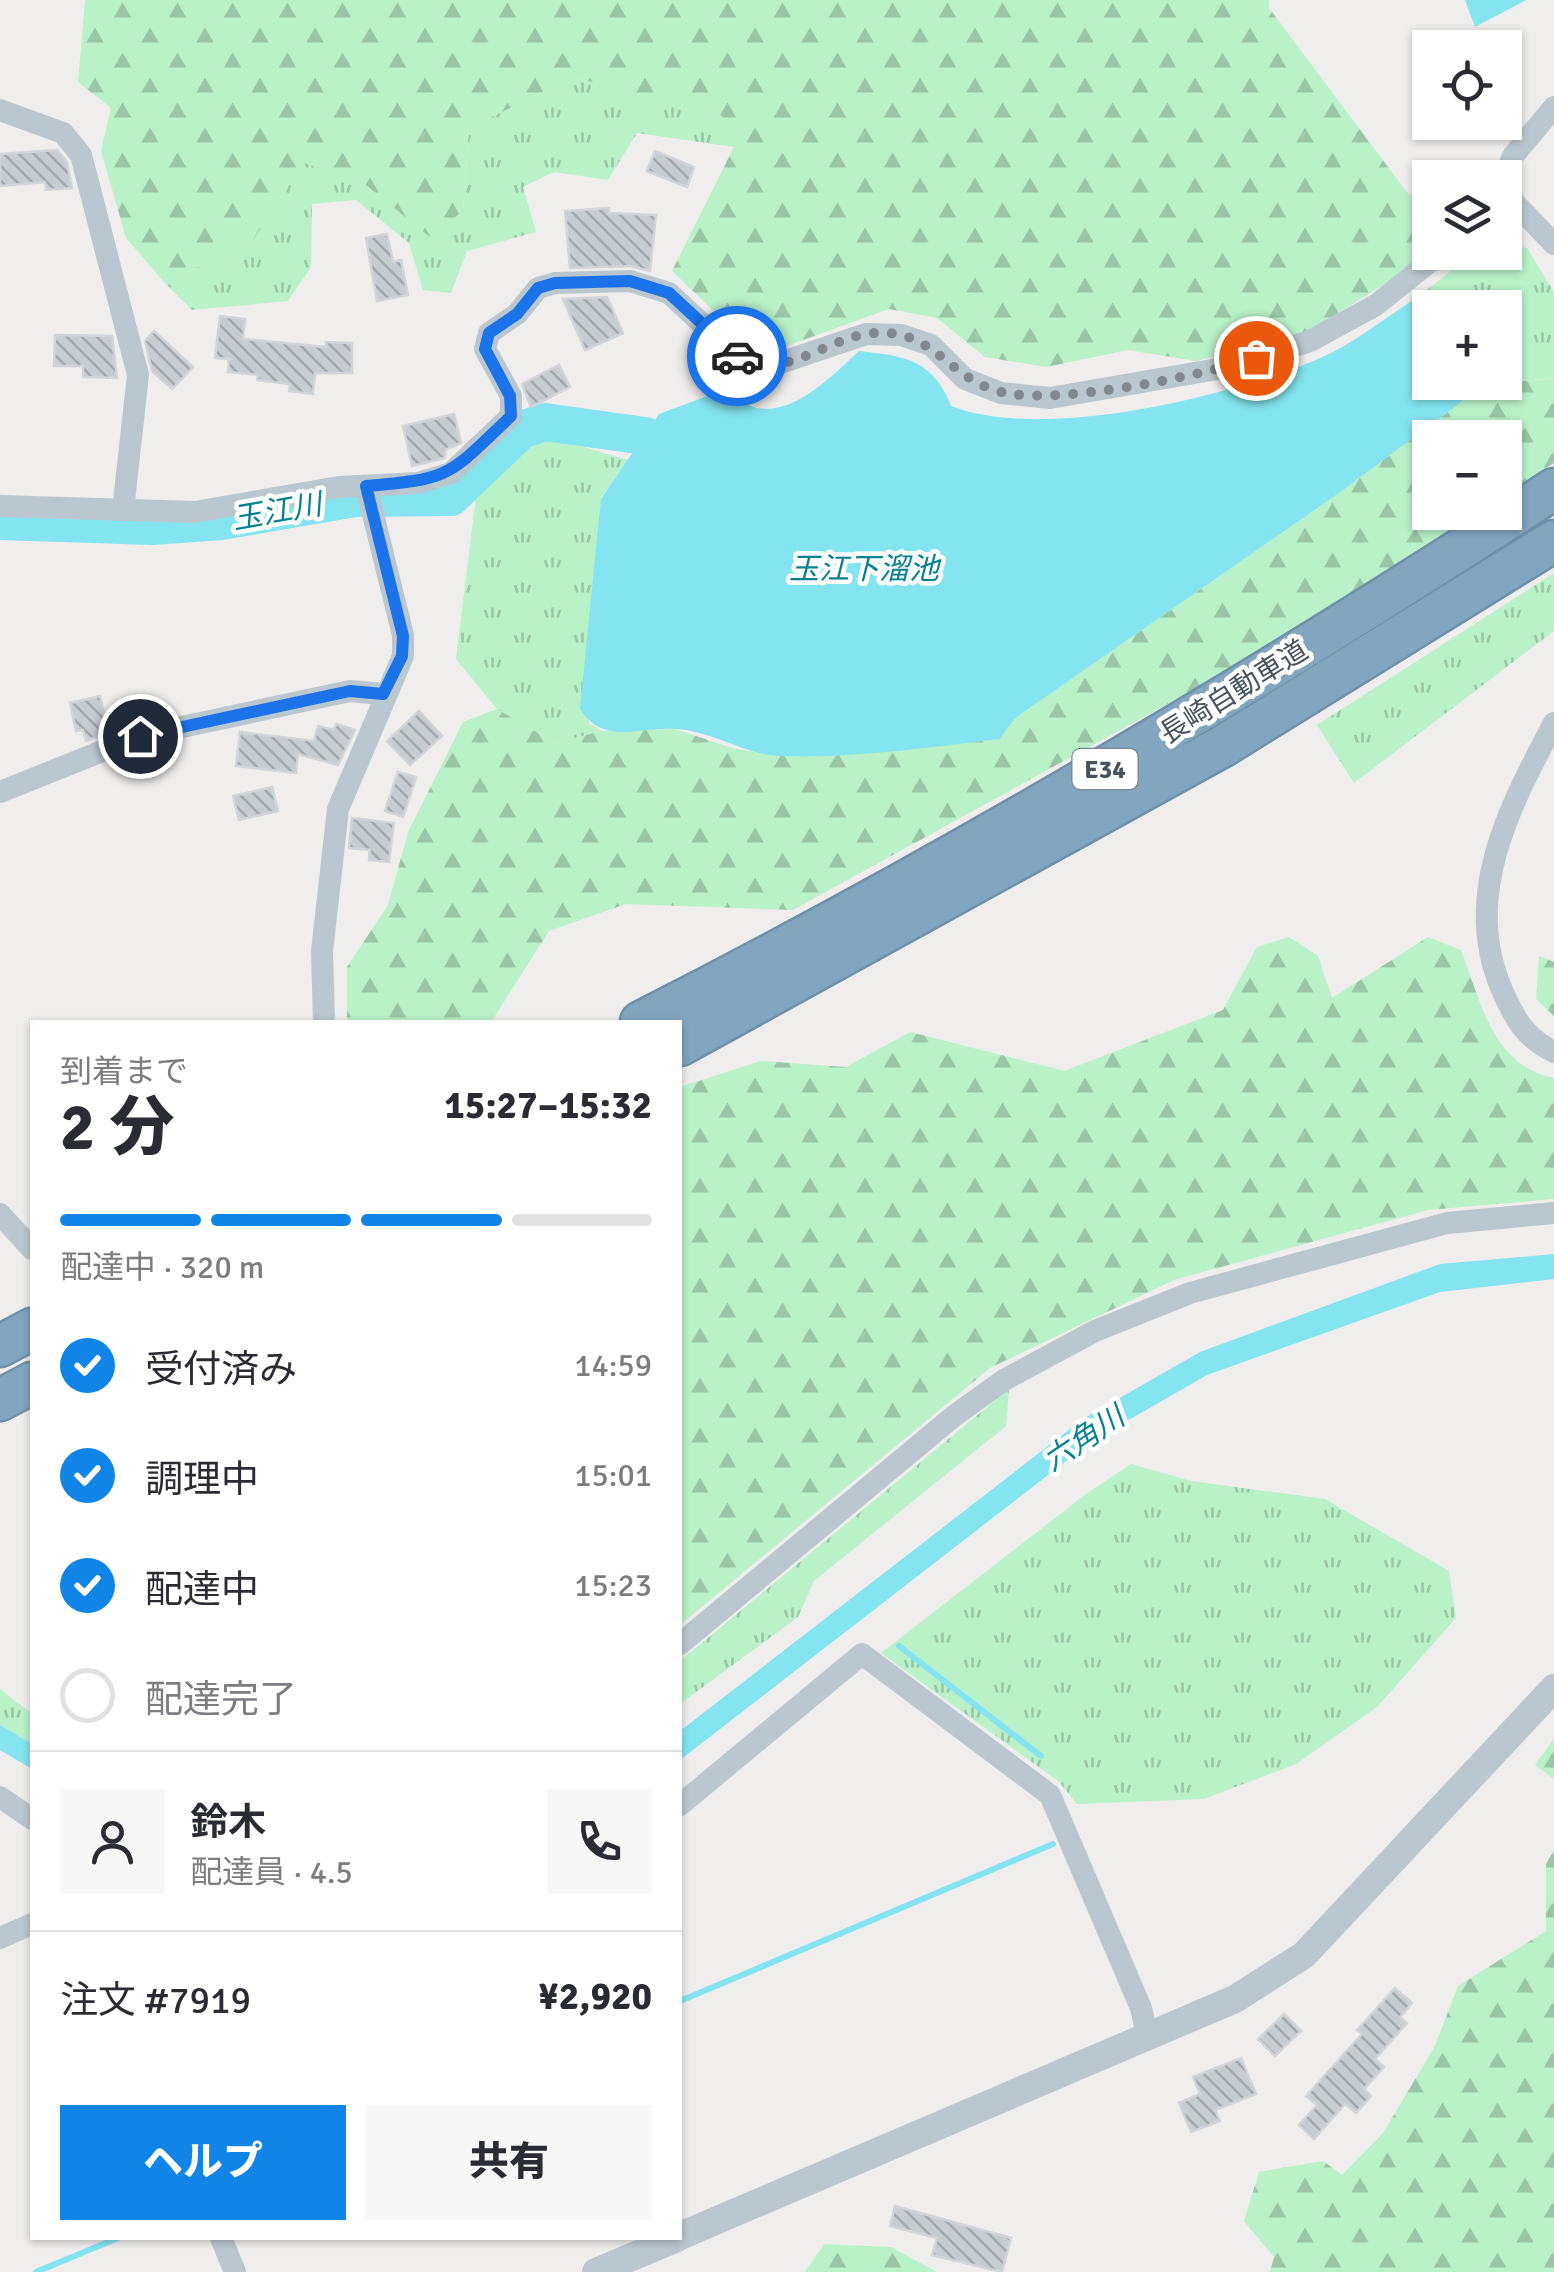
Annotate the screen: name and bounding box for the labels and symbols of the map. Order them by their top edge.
courier [687,306,787,406]
pin [1214,316,1299,401]
water label: 玉江川 [229,485,327,538]
water label: 玉江下溜池 [789,551,942,588]
street label: 長崎自動車道 [1154,633,1314,751]
pin [98,694,183,779]
road number: E34 [1072,749,1138,789]
water label: 六角川 [1036,1397,1134,1480]

